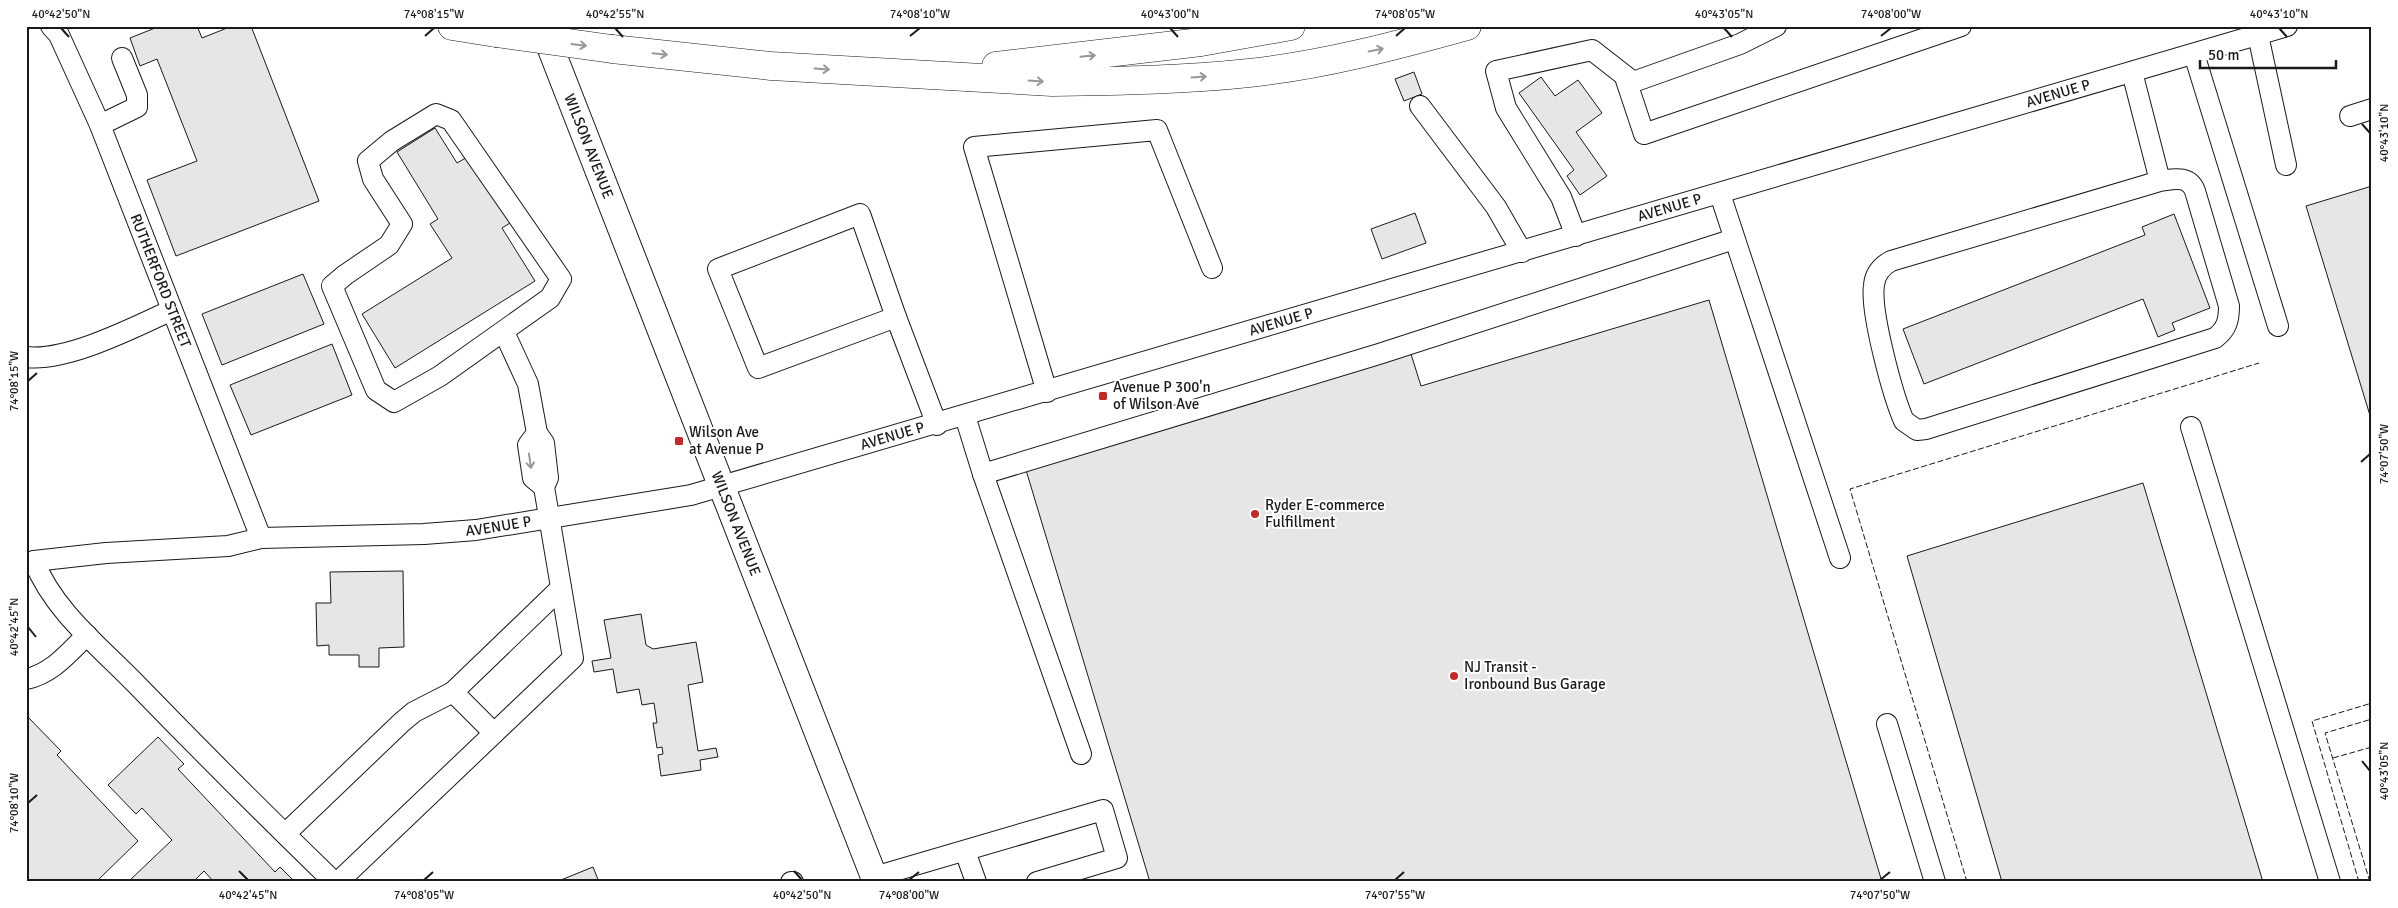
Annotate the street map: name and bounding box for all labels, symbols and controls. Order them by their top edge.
text: 40°42'50"N [32,7,90,22]
text: 74°08'15"W [404,7,464,22]
text: 40°42'55"N [586,7,644,22]
text: 74°08'10"W [890,7,950,22]
text: 40°43'00"N [1141,7,1199,22]
text: 74°08'05"W [1375,7,1435,22]
text: 40°43'05"N [1695,7,1753,22]
text: 74°08'00"W [1861,7,1921,22]
text: 40°43'10"N [2250,7,2308,22]
scale bar [2200,38,2337,70]
one-way arrow [571,40,587,50]
one-way arrow [1368,45,1384,54]
text: 50 m [2208,46,2239,64]
one-way arrow [652,49,668,59]
one-way arrow [1080,51,1096,61]
one-way arrow [814,65,830,74]
one-way arrow [1190,72,1206,81]
street label: AVENUE P [2024,75,2092,111]
one-way arrow [1028,76,1044,85]
street label: WILSON AVENUE [560,91,617,201]
text: 40°43'10"N [2377,104,2392,162]
street label: AVENUE P [1635,189,1704,225]
street label: RUTHERFORD STREET [126,211,195,351]
street label: AVENUE P [1247,304,1315,340]
text: 74°08'15"W [7,351,22,411]
place label: Avenue P 300'n of Wilson Ave [1113,378,1211,413]
marker: Avenue P 300'n of Wilson Ave [1097,390,1109,402]
street label: AVENUE P [858,418,927,454]
place label: Wilson Ave at Avenue P [689,423,764,458]
text: 74°07'50"W [2377,424,2392,484]
marker: Wilson Ave at Avenue P [673,435,685,447]
one-way arrow [525,453,535,469]
street label: WILSON AVENUE [708,469,765,578]
place label: Ryder E-commerce Fulfillment [1265,496,1385,531]
marker: Ryder E-commerce Fulfillment [1249,508,1261,520]
street label: AVENUE P [465,512,533,540]
text: 40°42'45"N [7,598,22,656]
place label: NJ Transit - Ironbound Bus Garage [1464,658,1606,693]
marker: NJ Transit - Ironbound Bus Garage [1448,670,1460,682]
text: 40°43'05"N [2377,742,2392,800]
text: 74°08'10"W [7,773,22,833]
text: 40°42'45"N [219,888,277,903]
text: 74°08'05"W [394,888,454,903]
text: 40°42'50"N [773,888,831,903]
text: 74°08'00"W [879,888,939,903]
text: 74°07'55"W [1365,888,1425,903]
text: 74°07'50"W [1850,888,1910,903]

